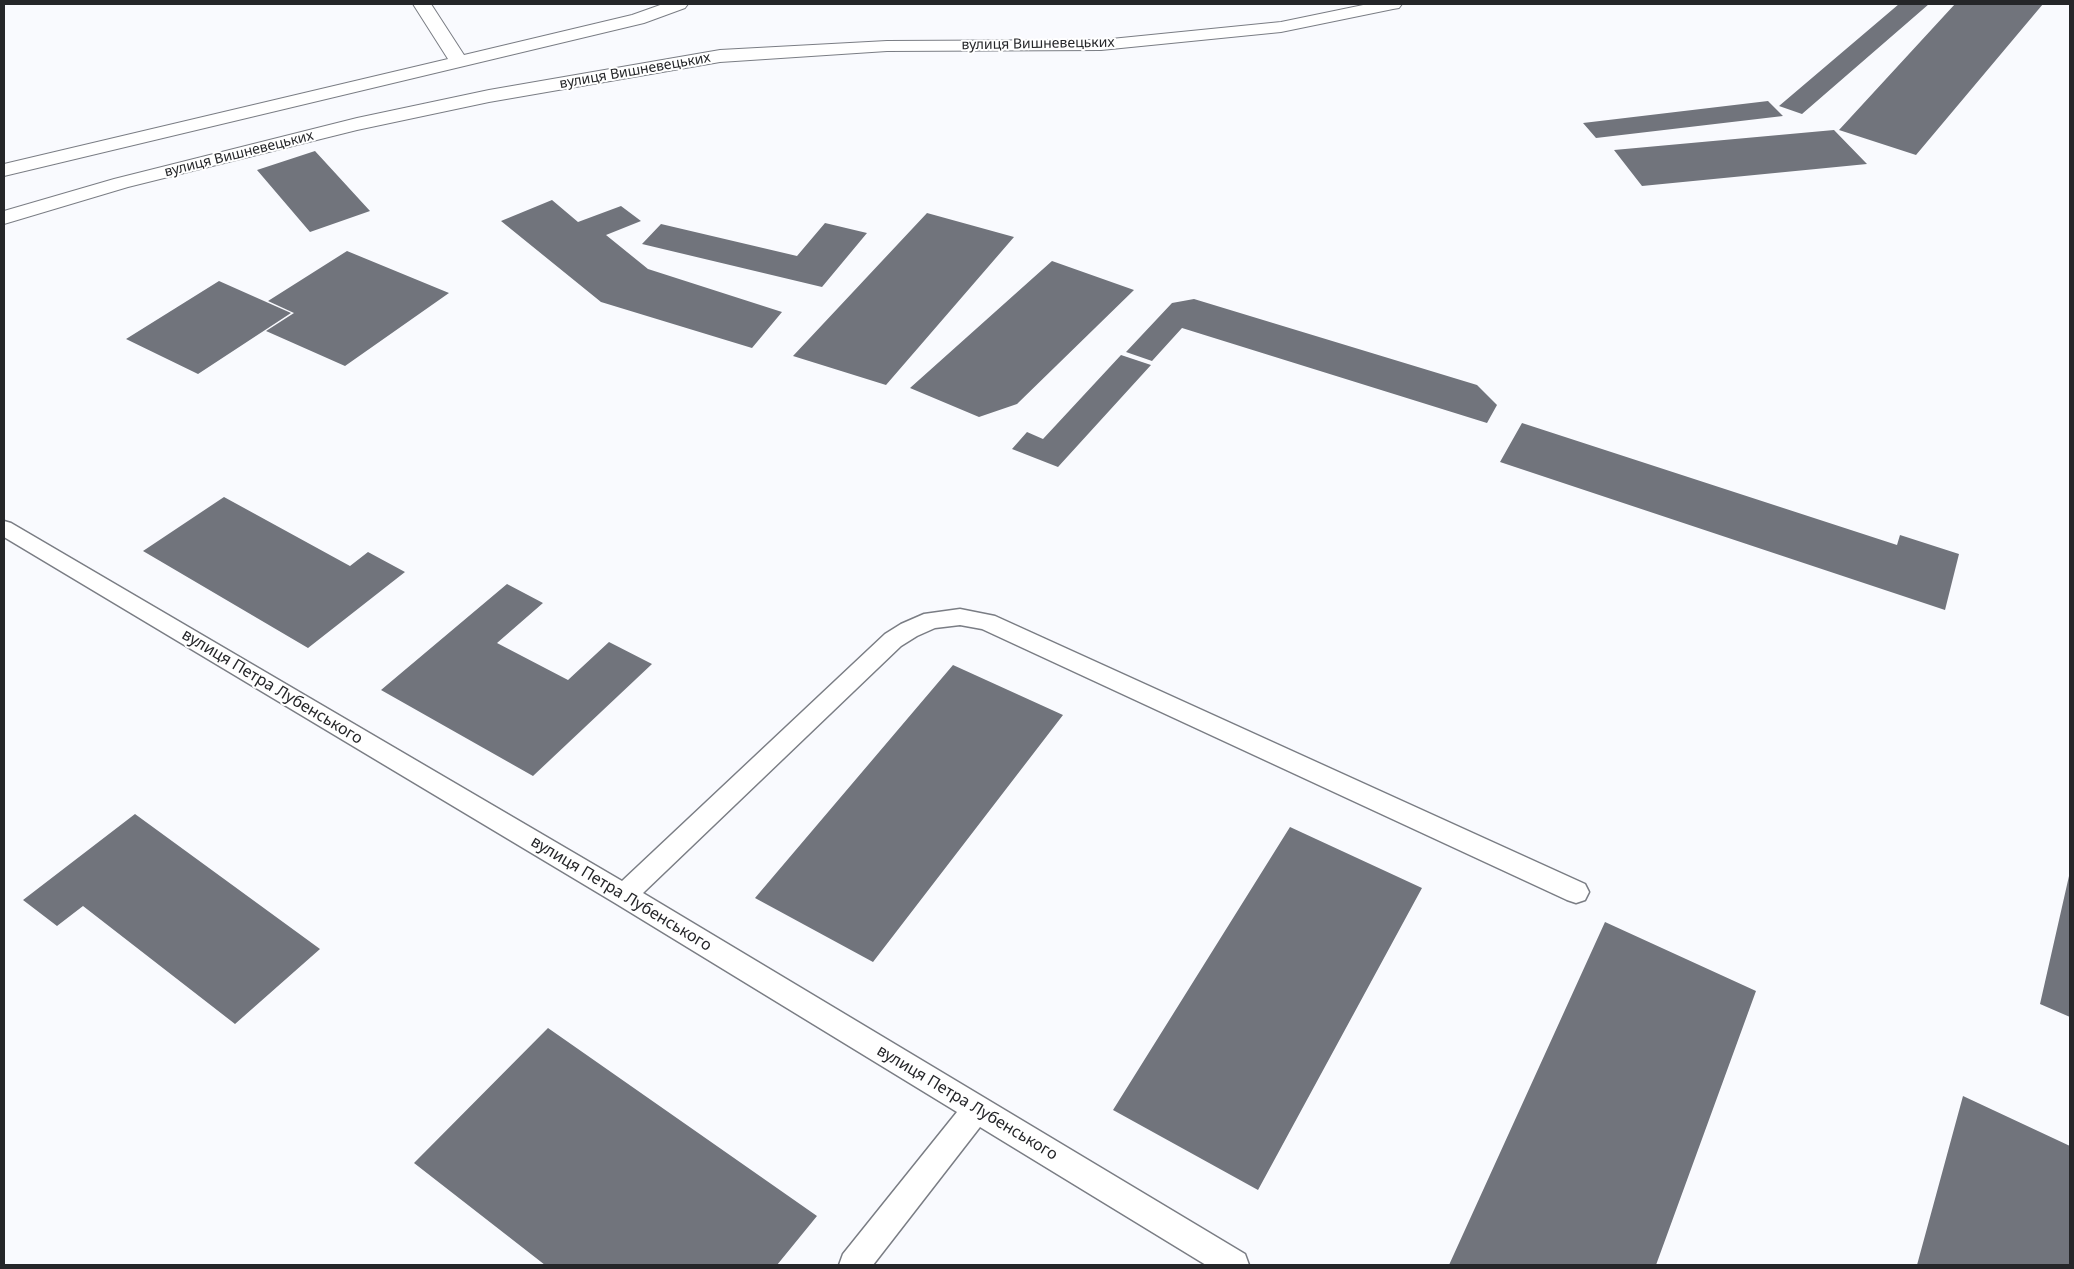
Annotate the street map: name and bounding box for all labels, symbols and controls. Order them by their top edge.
street label: вулиця Вишневецьких [961,34,1115,54]
street label: вулиця Вишневецьких [558,49,712,93]
street label: вулиця Вишневецьких [163,127,315,181]
street label: вулиця Петра Лубенського [178,625,366,749]
street label: вулиця Петра Лубенського [527,832,715,956]
street label: вулиця Петра Лубенського [873,1041,1061,1165]

